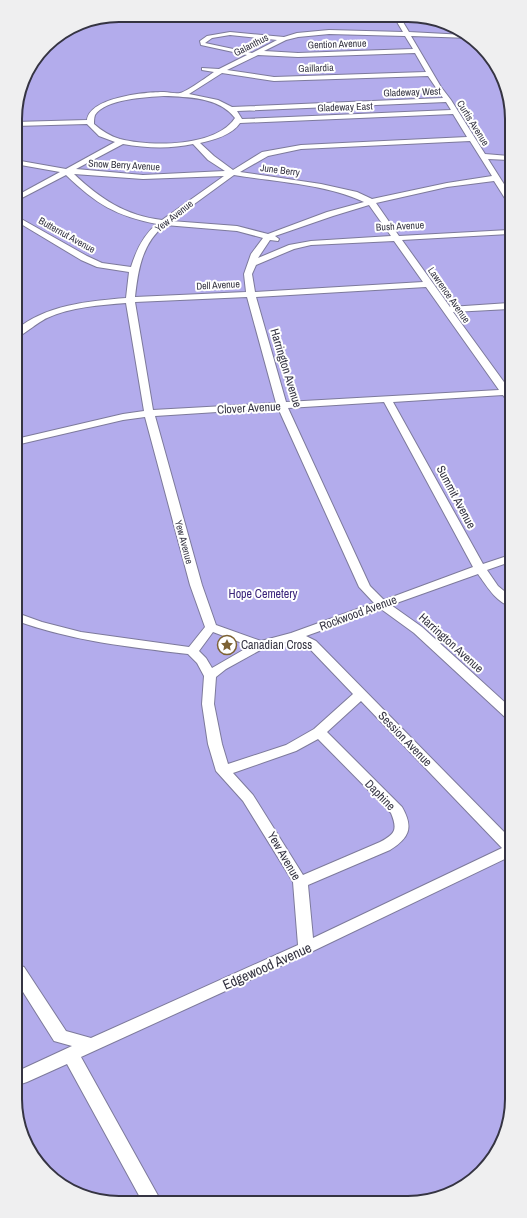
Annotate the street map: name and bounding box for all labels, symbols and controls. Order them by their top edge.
street label: Galanthus [231,31,271,59]
street label: Gention Avenue [307,36,367,52]
street label: Gaillardia [298,61,334,75]
street label: Gladeway West [383,84,442,99]
street label: Curtis Avenue [454,98,492,149]
street label: Gladeway East [317,100,374,114]
street label: Snow Berry Avenue [88,157,161,173]
street label: June Berry [260,161,301,179]
street label: Yew Avenue [152,197,196,235]
street label: Butternut Avenue [36,214,98,256]
street label: Bush Avenue [376,218,425,234]
street label: Lawrence Avenue [425,265,473,326]
street label: Dell Avenue [196,277,241,293]
street label: Harrington Avenue [266,327,306,409]
street label: Clover Avenue [217,398,281,418]
street label: Summit Avenue [433,463,479,531]
street label: Yew Avenue [172,519,196,566]
park label: Hope Cemetery [229,586,298,602]
street label: Rockwood Avenue [317,592,399,634]
street label: Harrington Avenue [415,610,487,676]
place icon: Canadian Cross [216,634,238,656]
place label: Canadian Cross [241,637,312,653]
street label: Session Avenue [375,708,435,770]
street label: Daphine [361,776,399,814]
street label: Yew Avenue [264,829,304,883]
street label: Edgewood Avenue [220,938,314,994]

